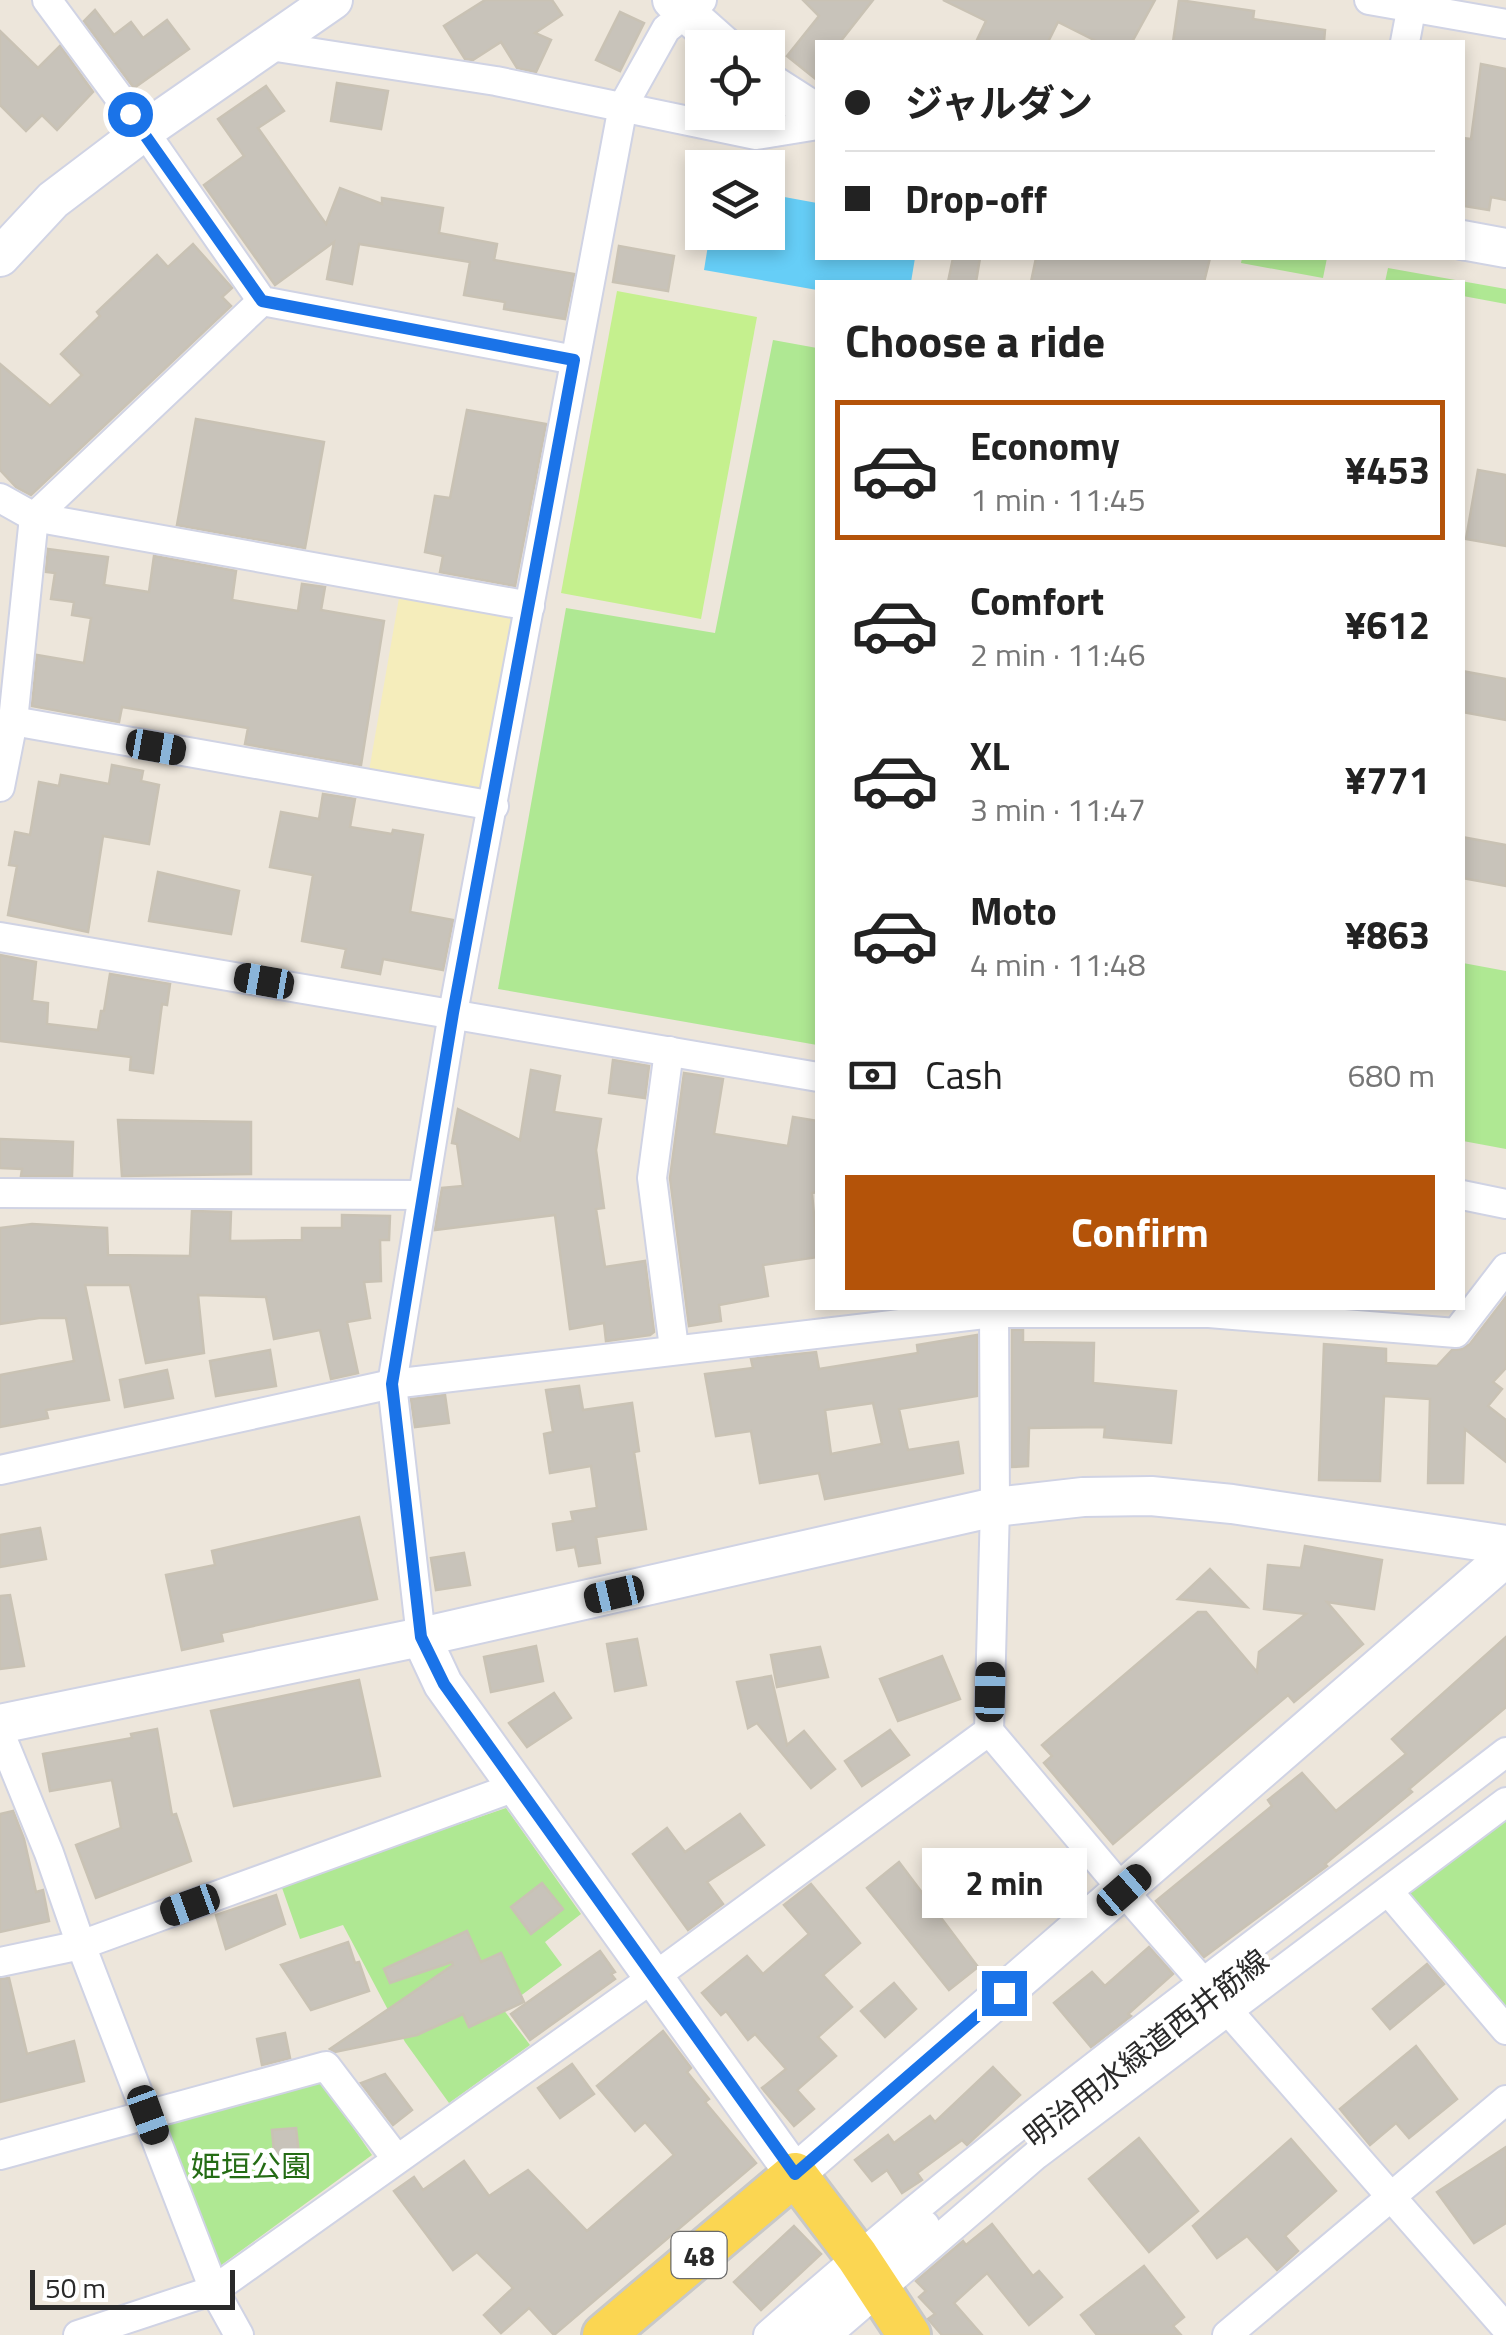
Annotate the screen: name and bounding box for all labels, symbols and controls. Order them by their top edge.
map controls [685,30,785,250]
button: locate [685,30,785,130]
text: ジャルダン [905,74,1093,132]
route start [108,92,153,137]
button: layers [685,150,785,250]
text: Drop-off [905,170,1047,228]
text: Choose a ride [845,306,1105,374]
text: Economy [970,417,1120,475]
icon: car [850,425,940,515]
text: ¥453 [1345,441,1430,499]
text: 1 min · 11:45 [970,475,1146,523]
text: Comfort [970,572,1104,630]
icon: car [850,580,940,670]
text: ¥612 [1345,596,1430,654]
text: 2 min · 11:46 [970,630,1146,678]
car [124,727,188,767]
text: XL [970,727,1010,785]
icon: car [850,735,940,825]
text: ¥771 [1345,751,1430,809]
text: 3 min · 11:47 [970,785,1146,833]
text: Moto [970,882,1057,940]
icon: car [850,890,940,980]
text: ¥863 [1345,906,1430,964]
text: 4 min · 11:48 [970,940,1146,988]
car [232,961,296,1001]
text: Cash [925,1046,1003,1104]
icon: cash [845,1048,900,1103]
text: 680 m [1347,1051,1435,1099]
button: Confirm [845,1175,1435,1290]
car [581,1573,647,1615]
car [974,1662,1006,1722]
callout: 2 min [922,1848,1086,1918]
text: 2 min [966,1859,1043,1907]
car [1092,1859,1156,1921]
car [157,1881,223,1929]
street label: 明治用水緑道西井筋線 [1014,1938,1278,2158]
route end [982,1971,1027,2016]
car [124,2082,172,2148]
park label: 姫垣公園 [191,2143,311,2189]
road number: 48 [672,2232,726,2278]
scale bar [30,2265,235,2310]
text: 50 m [45,2266,106,2309]

